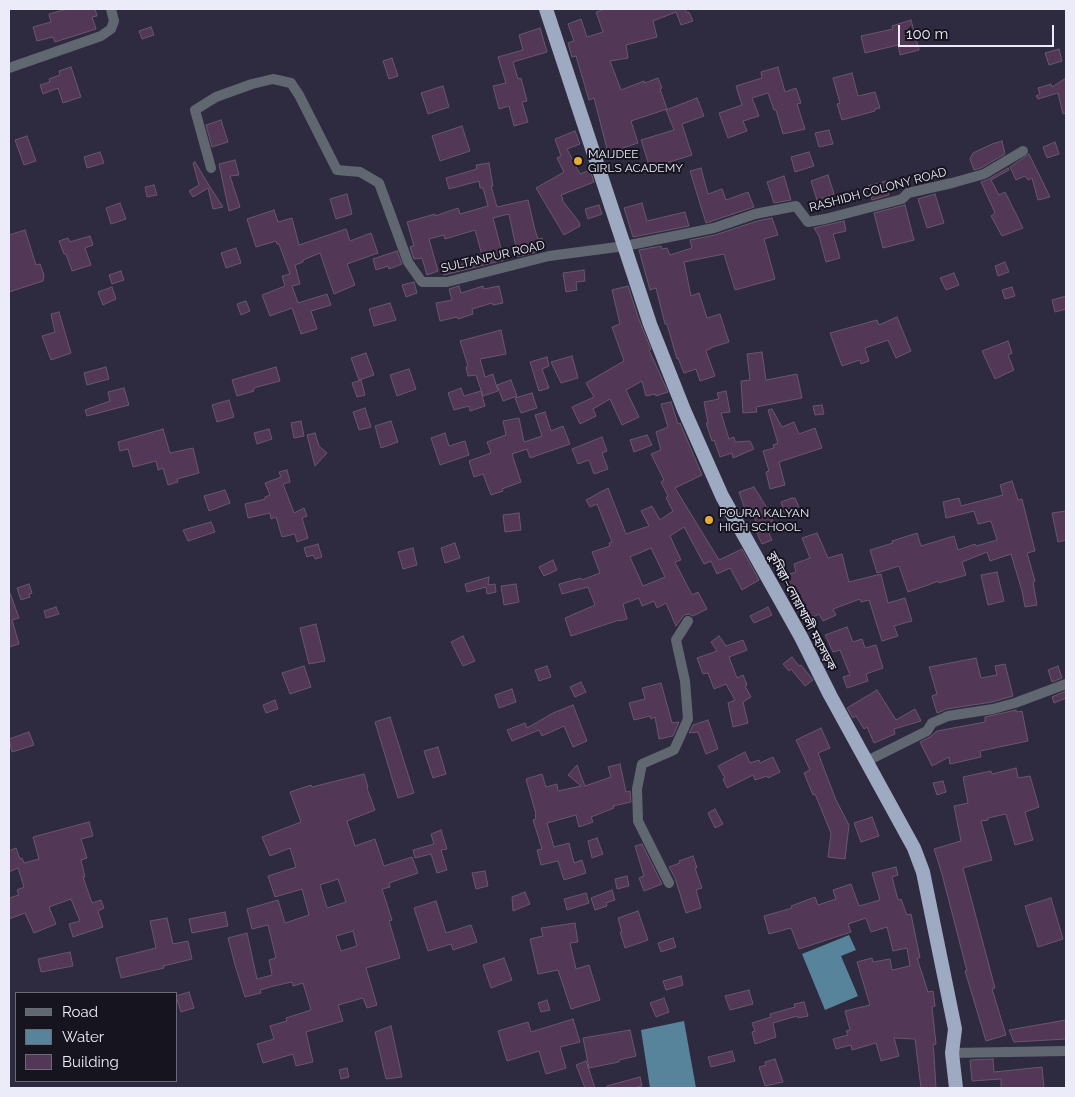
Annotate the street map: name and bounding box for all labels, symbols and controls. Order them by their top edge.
scale bar [900,15,1056,47]
text: 100 m [906,25,948,43]
place label: MAIJDEE GIRLS ACADEMY [588,147,683,175]
marker: MAIJDEE GIRLS ACADEMY [572,155,584,167]
street label: RASHIDH COLONY ROAD [808,165,948,215]
street label: SULTANPUR ROAD [439,238,547,276]
place label: POURA KALYAN HIGH SCHOOL [719,506,809,534]
marker: POURA KALYAN HIGH SCHOOL [703,514,715,526]
street label: কুমিল্লা–নোয়াখালী মহাসড়ক [765,549,839,673]
legend [15,992,178,1082]
text: Road [62,1003,98,1021]
text: Water [62,1028,104,1046]
text: Building [62,1053,119,1071]

